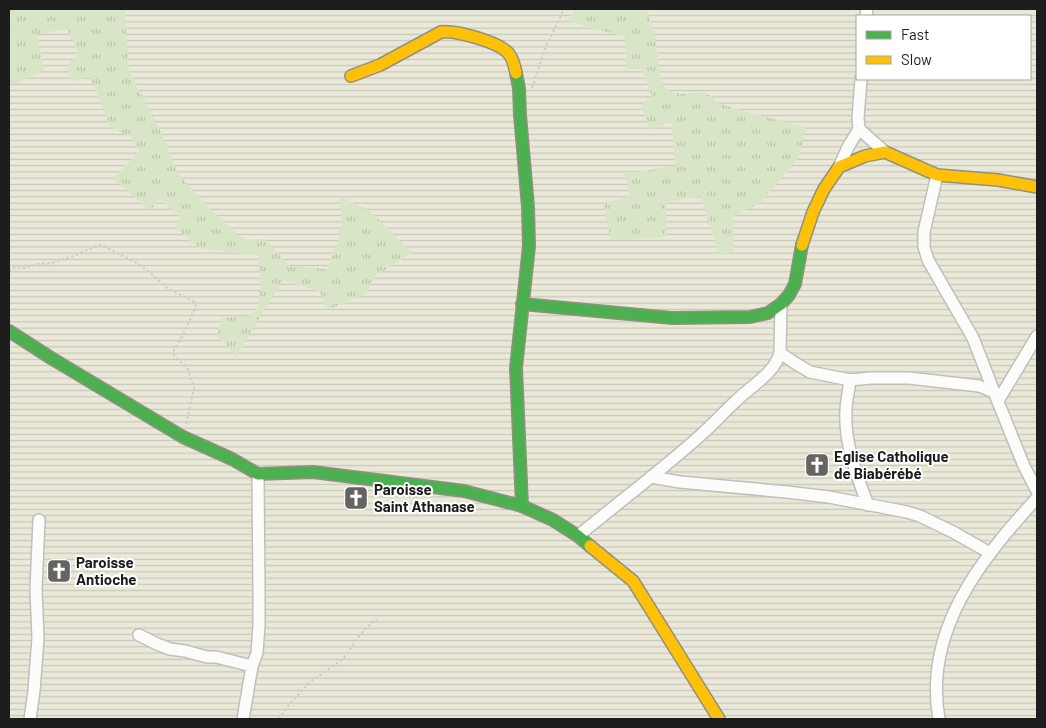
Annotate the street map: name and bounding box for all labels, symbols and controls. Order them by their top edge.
legend [856,15,1031,80]
text: Fast [901,25,929,43]
text: Slow [901,50,932,68]
place label: Eglise Catholique de Biabérébé [834,447,949,482]
church icon: Eglise Catholique de Biabérébé [804,452,830,478]
place label: Paroisse Saint Athanase [374,480,475,515]
church icon: Paroisse Saint Athanase [343,485,369,511]
place label: Paroisse Antioche [76,553,137,588]
church icon: Paroisse Antioche [46,558,72,584]

